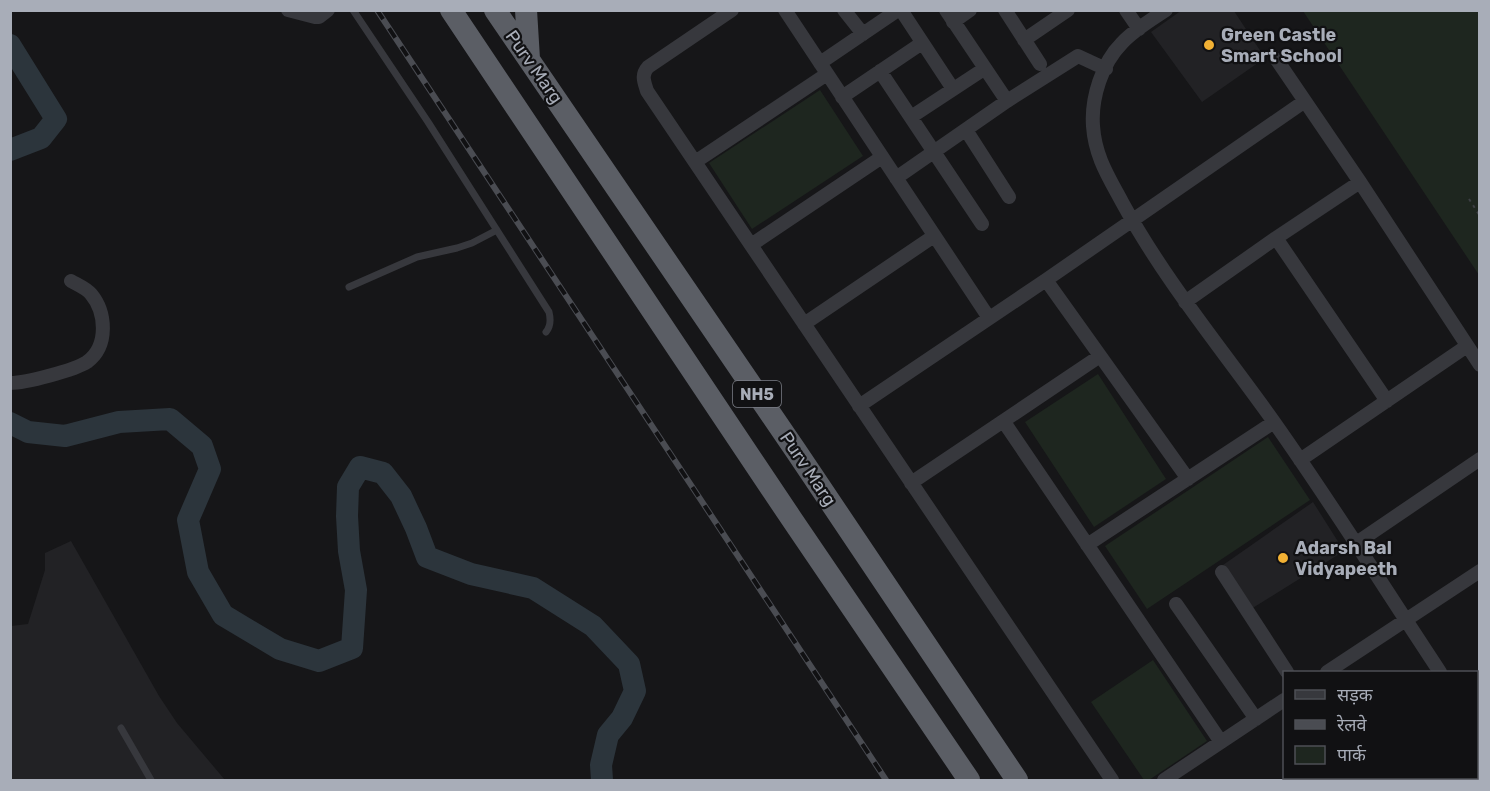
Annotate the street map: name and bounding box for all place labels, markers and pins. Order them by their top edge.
place label: Green Castle Smart School [1221,24,1342,67]
marker: Green Castle Smart School [1202,38,1216,52]
place label: Adarsh Bal Vidyapeeth [1295,537,1398,580]
marker: Adarsh Bal Vidyapeeth [1276,551,1290,565]

